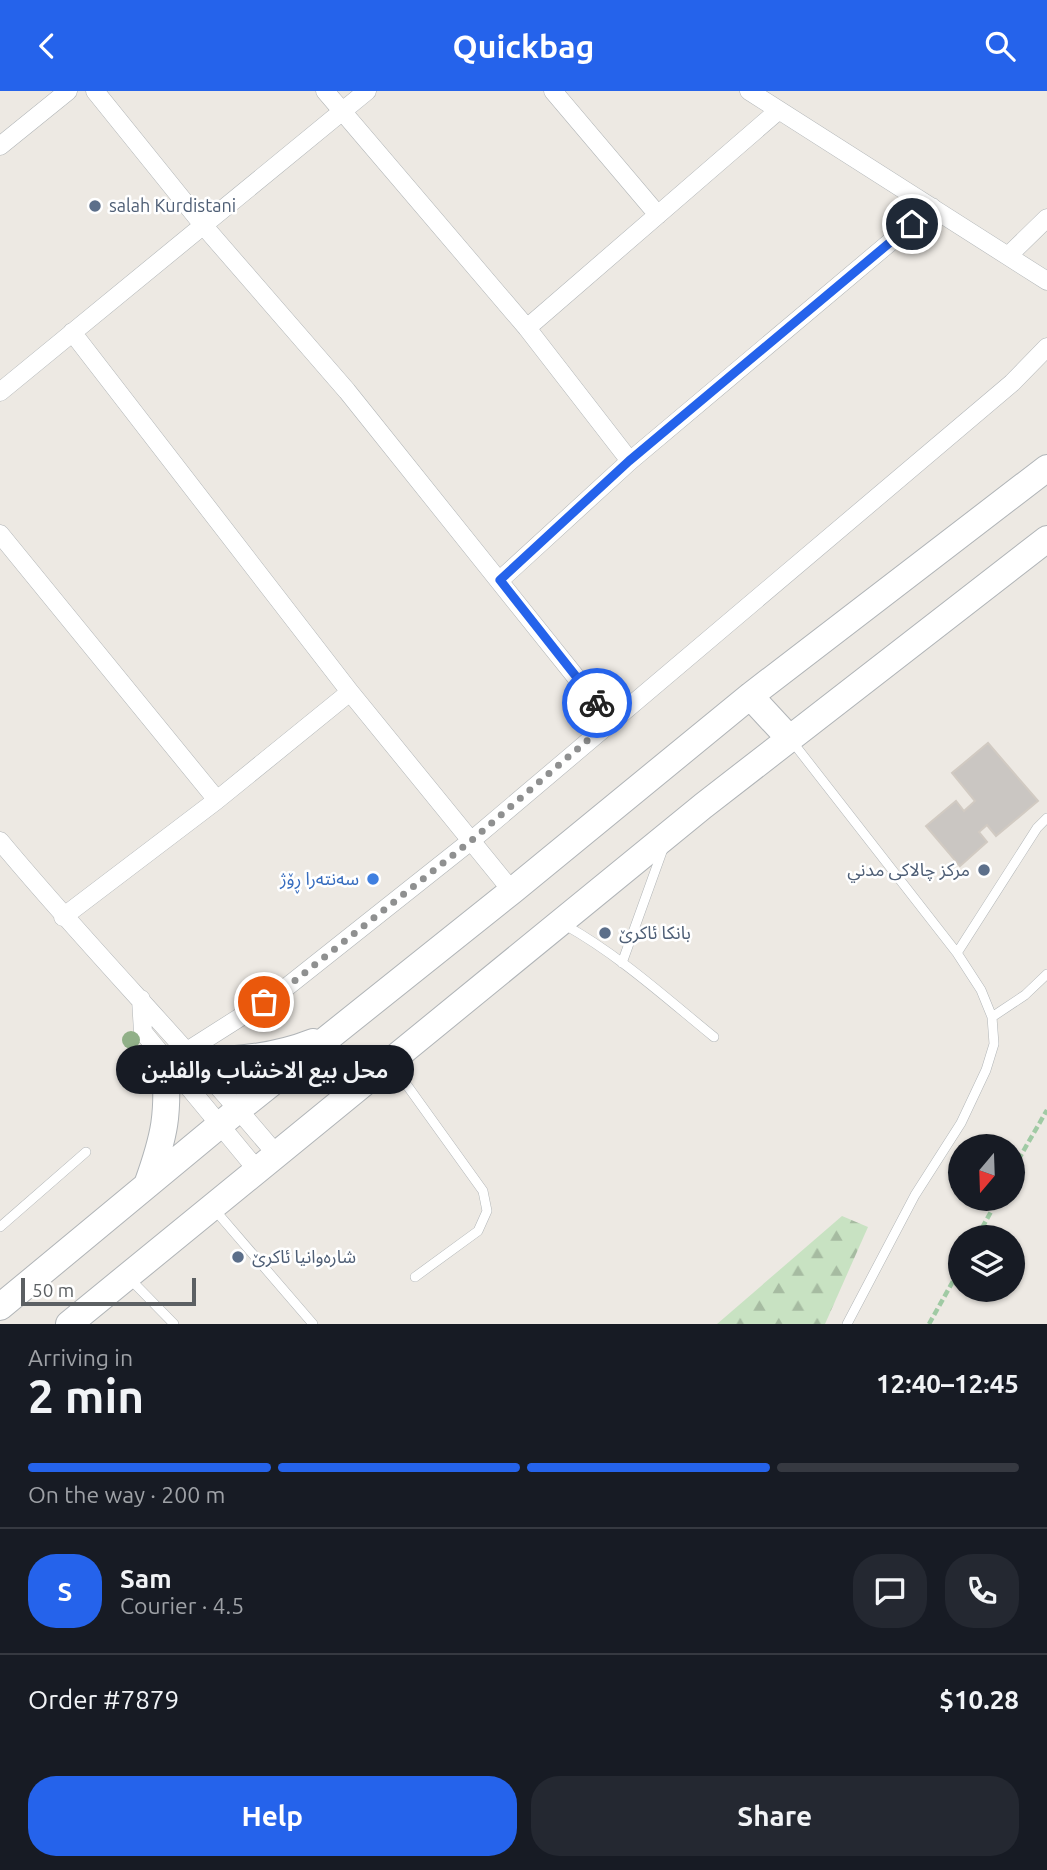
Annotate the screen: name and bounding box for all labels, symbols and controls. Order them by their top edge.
icon: back [28,27,66,65]
icon: search [981,27,1019,65]
text: Quickbag [453,28,594,64]
pin [882,194,942,254]
place label: salah Kurdistani [109,195,236,215]
marker: salah Kurdistani [87,198,103,214]
icon: home [893,205,931,243]
courier [562,668,632,738]
icon: bike [578,684,616,722]
place label: مركز چالاکى مدني [847,859,970,883]
marker: مركز چالاکى مدني [976,862,992,878]
place label: سەنتەرا ڕۆژ [279,868,359,894]
marker: سەنتەرا ڕۆژ [365,871,381,887]
place label: بانکا ئاکرێ [619,922,691,944]
marker: بانکا ئاکرێ [597,925,613,941]
pin [234,972,294,1032]
icon: bag [245,983,283,1021]
callout: محل بيع الاخشاب والفلين [115,1044,413,1093]
text: محل بيع الاخشاب والفلين [142,1057,388,1082]
north arrow [948,1134,1026,1211]
map controls [948,1134,1025,1302]
button: layers [948,1225,1025,1302]
place label: شارەوانیا ئاکرێ [252,1246,356,1268]
marker: شارەوانیا ئاکرێ [230,1249,246,1265]
scale bar [21,1275,196,1307]
text: 50 m [32,1279,74,1301]
text: Arriving in [28,1345,133,1370]
text: 12:40–12:45 [876,1369,1019,1398]
text: 2 min [28,1370,144,1422]
text: On the way · 200 m [28,1482,225,1507]
button: chat [853,1554,927,1628]
button: phone [945,1554,1019,1628]
text: Sam [120,1564,172,1593]
text: S [58,1577,72,1606]
text: Courier · 4.5 [120,1593,244,1618]
text: Order #7879 [28,1685,179,1714]
text: $10.28 [939,1685,1019,1714]
button: Help [28,1776,517,1856]
button: Share [531,1776,1019,1856]

